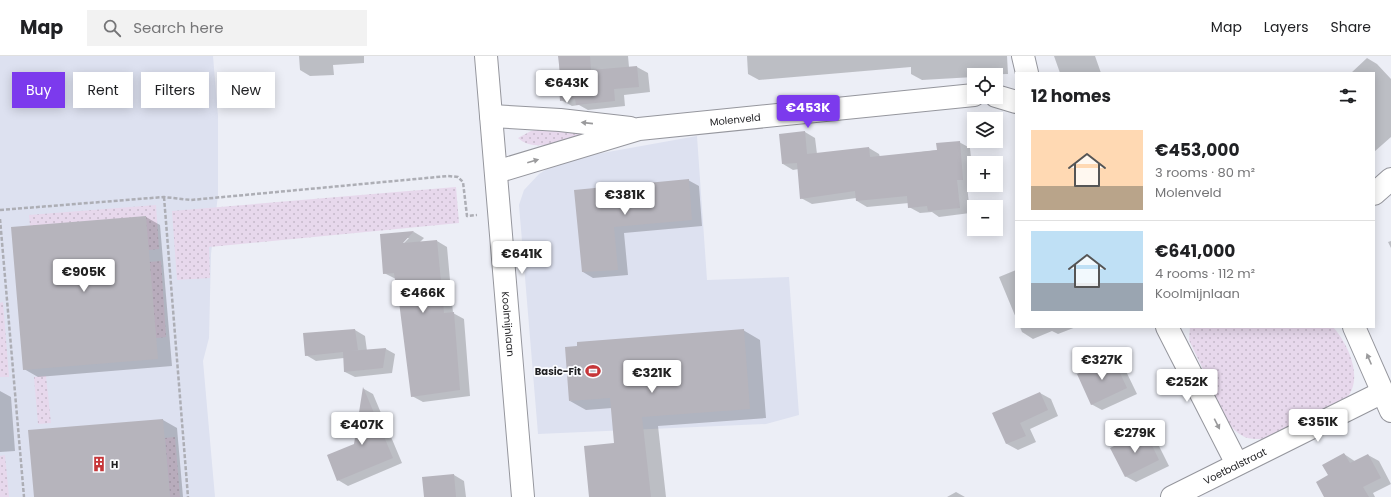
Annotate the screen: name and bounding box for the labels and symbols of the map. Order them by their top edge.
pin: €643K [539,70,595,104]
pin: €453K [780,95,836,129]
street label: Molenveld [709,110,761,130]
one-way arrow [581,120,593,126]
one-way arrow [528,158,540,164]
pin: €381K [597,182,653,216]
pin: €641K [494,241,550,275]
pin: €905K [56,259,112,293]
pin: €466K [395,280,451,314]
street label: Koolmijnlaan [498,291,518,357]
pin: €327K [1074,347,1130,381]
one-way arrow [1366,354,1372,365]
pin: €321K [624,360,680,394]
sports icon: Basic-Fit [584,362,602,380]
place label: Basic-Fit [535,364,581,379]
pin: €252K [1159,369,1215,403]
pin: €351K [1290,409,1346,443]
pin: €407K [334,412,390,446]
one-way arrow [1213,418,1220,430]
pin: €279K [1107,420,1163,454]
street label: Voetbalstraat [1201,444,1269,488]
building icon: H [90,455,108,473]
place label: H [111,457,118,472]

